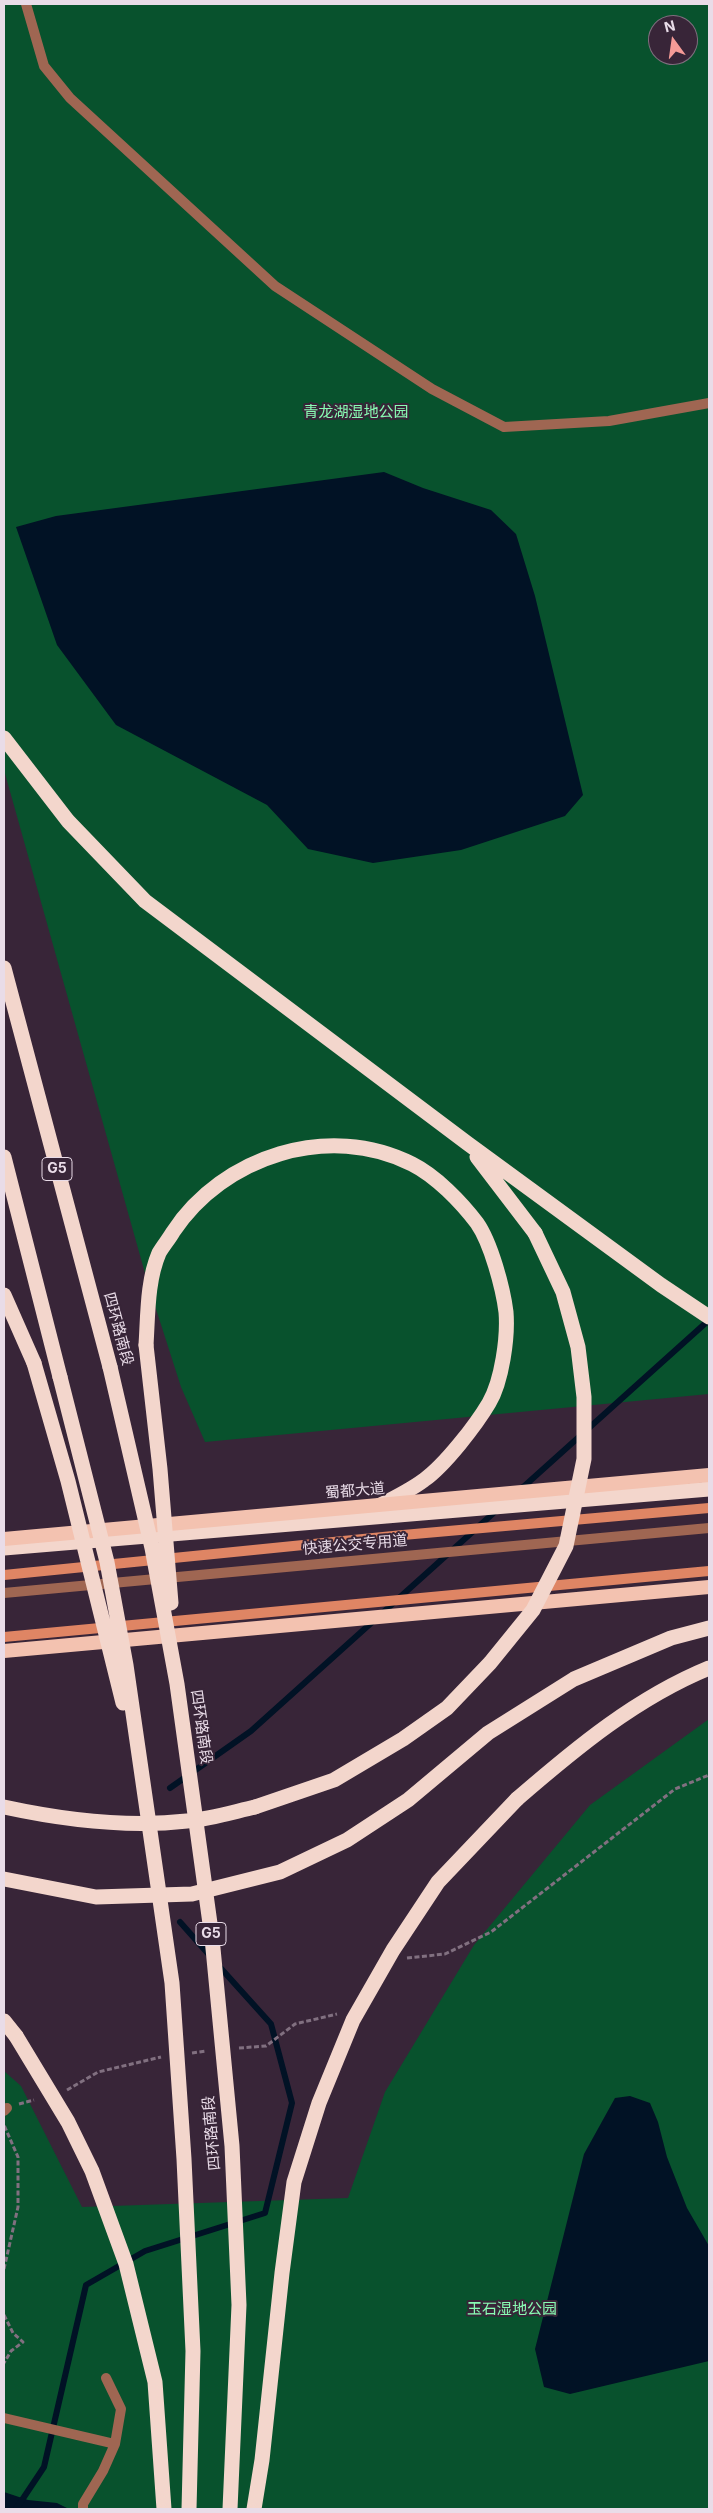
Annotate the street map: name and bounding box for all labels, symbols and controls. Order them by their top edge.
north arrow [648,15,698,65]
text: N [662,16,677,35]
park label: 青龙湖湿地公园 [304,403,408,421]
road number: G5 [42,1158,72,1180]
street label: 四环路南段 [100,1290,136,1368]
street label: 蜀都大道 [324,1479,386,1503]
street label: 快速公交专用道 [302,1531,408,1559]
street label: 四环路南段 [187,1689,215,1765]
road number: G5 [196,1922,226,1946]
street label: 四环路南段 [200,2095,224,2171]
park label: 玉石湿地公园 [467,2300,557,2318]

